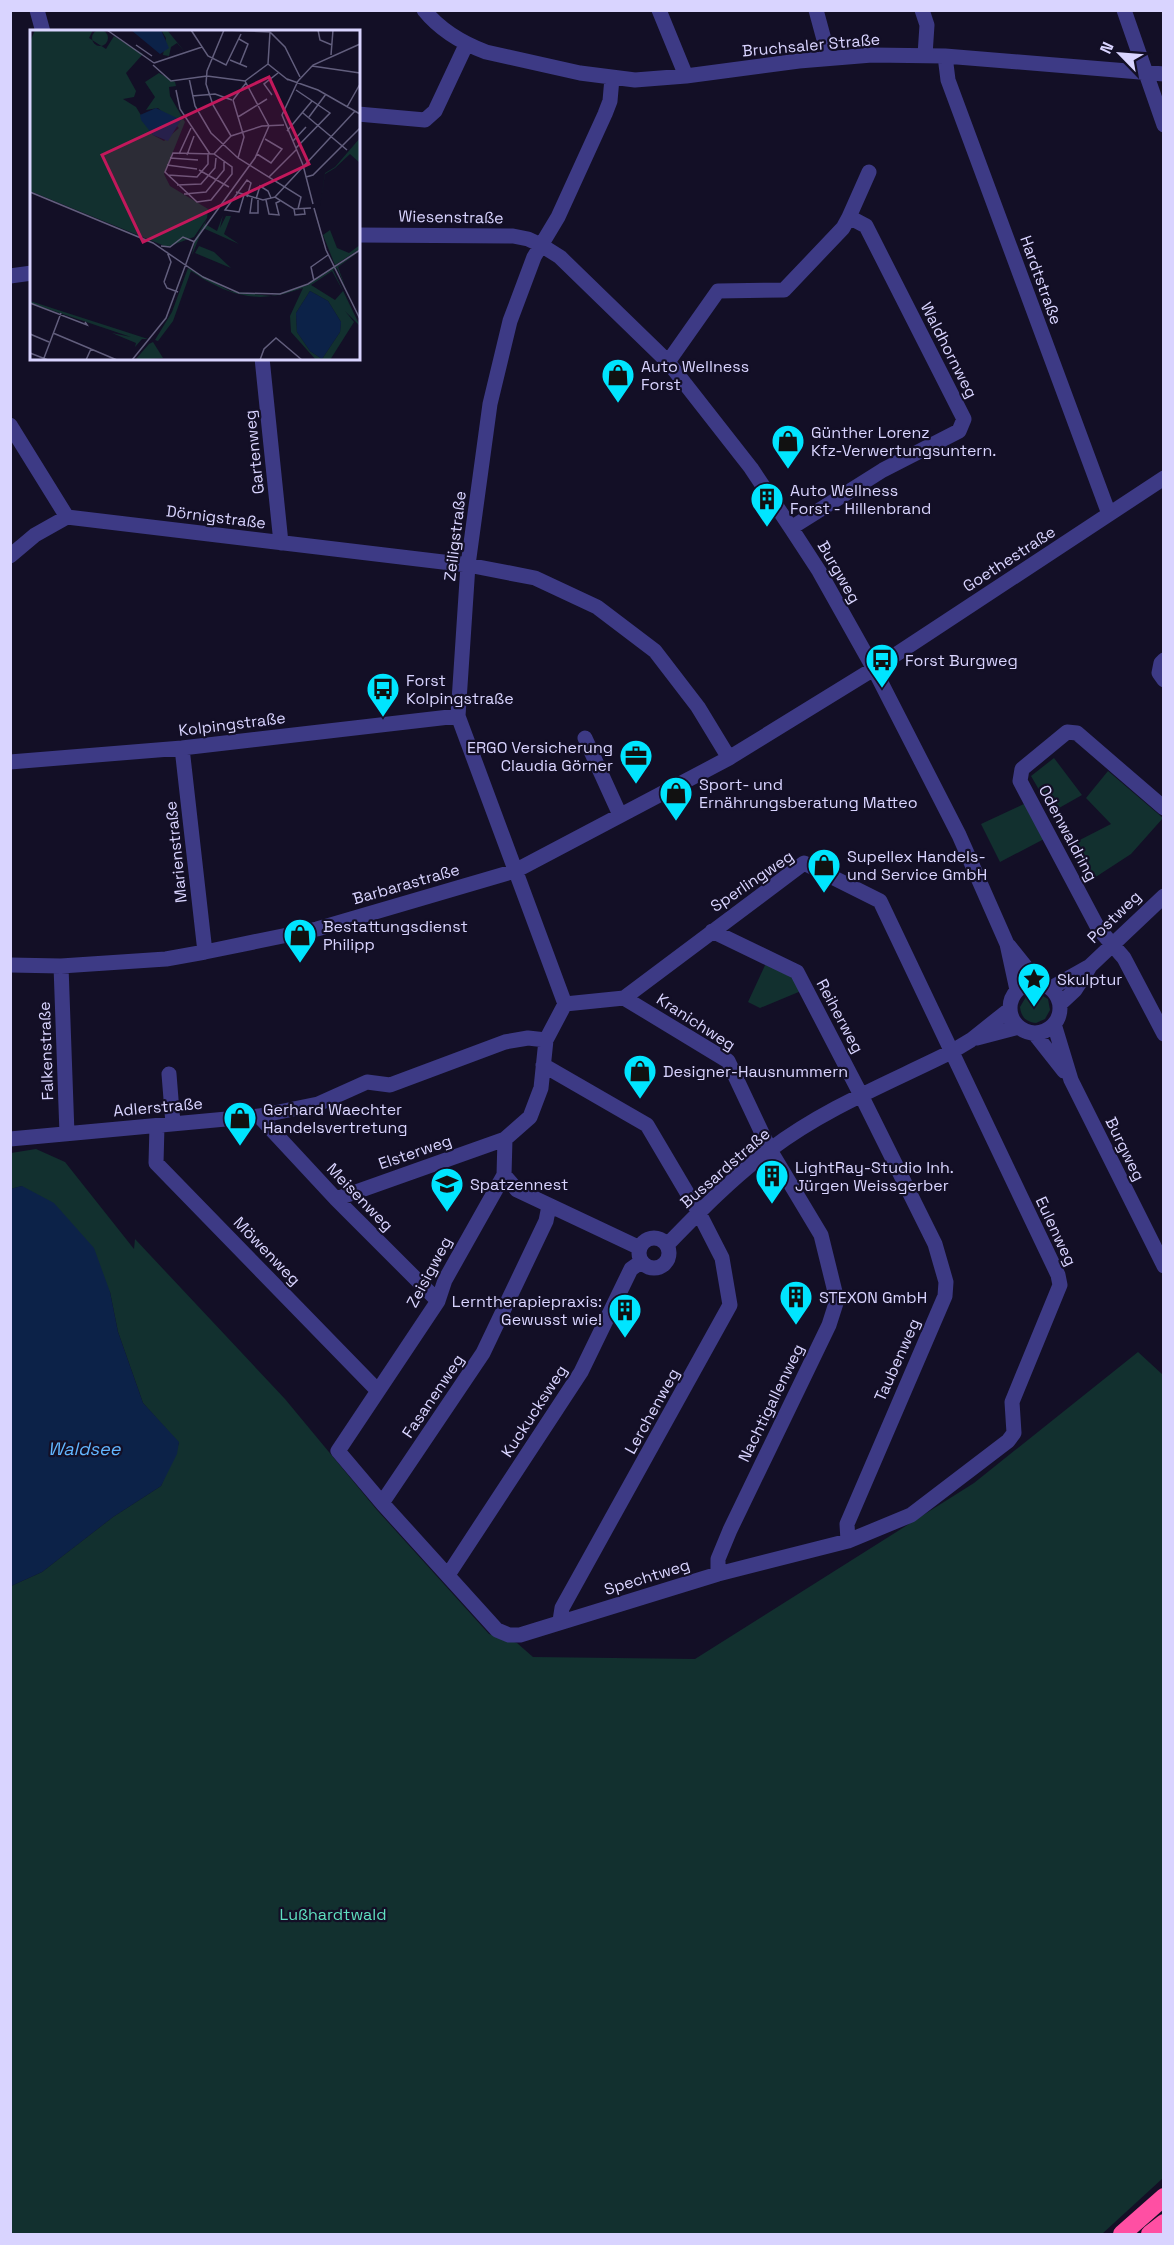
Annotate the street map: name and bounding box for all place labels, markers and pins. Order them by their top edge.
place label: Auto Wellness Forst [641,356,749,395]
shop icon: Auto Wellness Forst [600,357,636,404]
place label: Günther Lorenz Kfz-Verwertungsuntern. [811,422,996,461]
shop icon: Günther Lorenz Kfz-Verwertungsuntern. [770,423,806,470]
place label: Auto Wellness Forst - Hillenbrand [790,480,931,519]
building icon: Auto Wellness Forst - Hillenbrand [749,481,785,528]
bus stop icon: Forst Burgweg [864,642,900,689]
place label: Forst Burgweg [905,650,1018,671]
place label: Forst Kolpingstraße [406,670,514,709]
bus stop icon: Forst Kolpingstraße [365,671,401,718]
place label: ERGO Versicherung Claudia Görner [467,737,613,776]
office icon: ERGO Versicherung Claudia Görner [618,738,654,785]
place label: Sport- und Ernährungsberatung Matteo [699,774,918,813]
shop icon: Sport- und Ernährungsberatung Matteo [658,775,694,822]
place label: Supellex Handels- und Service GmbH [847,846,987,885]
shop icon: Supellex Handels- und Service GmbH [806,847,842,894]
place label: Bestattungsdienst Philipp [323,916,468,955]
shop icon: Bestattungsdienst Philipp [282,917,318,964]
place icon: Skulptur [1016,961,1052,1008]
place label: Skulptur [1057,969,1122,990]
shop icon: Designer-Hausnummern [622,1053,658,1100]
place label: Designer-Hausnummern [663,1061,848,1082]
place label: Gerhard Waechter Handelsvertretung [263,1099,408,1138]
shop icon: Gerhard Waechter Handelsvertretung [222,1100,258,1147]
place label: LightRay-Studio Inh. Jürgen Weissgerber [795,1157,954,1196]
building icon: LightRay-Studio Inh. Jürgen Weissgerber [754,1158,790,1205]
school or university icon: Spatzennest [429,1166,465,1213]
place label: Spatzennest [470,1174,568,1195]
building icon: STEXON GmbH [778,1279,814,1326]
place label: STEXON GmbH [819,1287,927,1308]
place label: Lerntherapiepraxis: Gewusst wie! [452,1291,602,1330]
building icon: Lerntherapiepraxis: Gewusst wie! [607,1292,643,1339]

